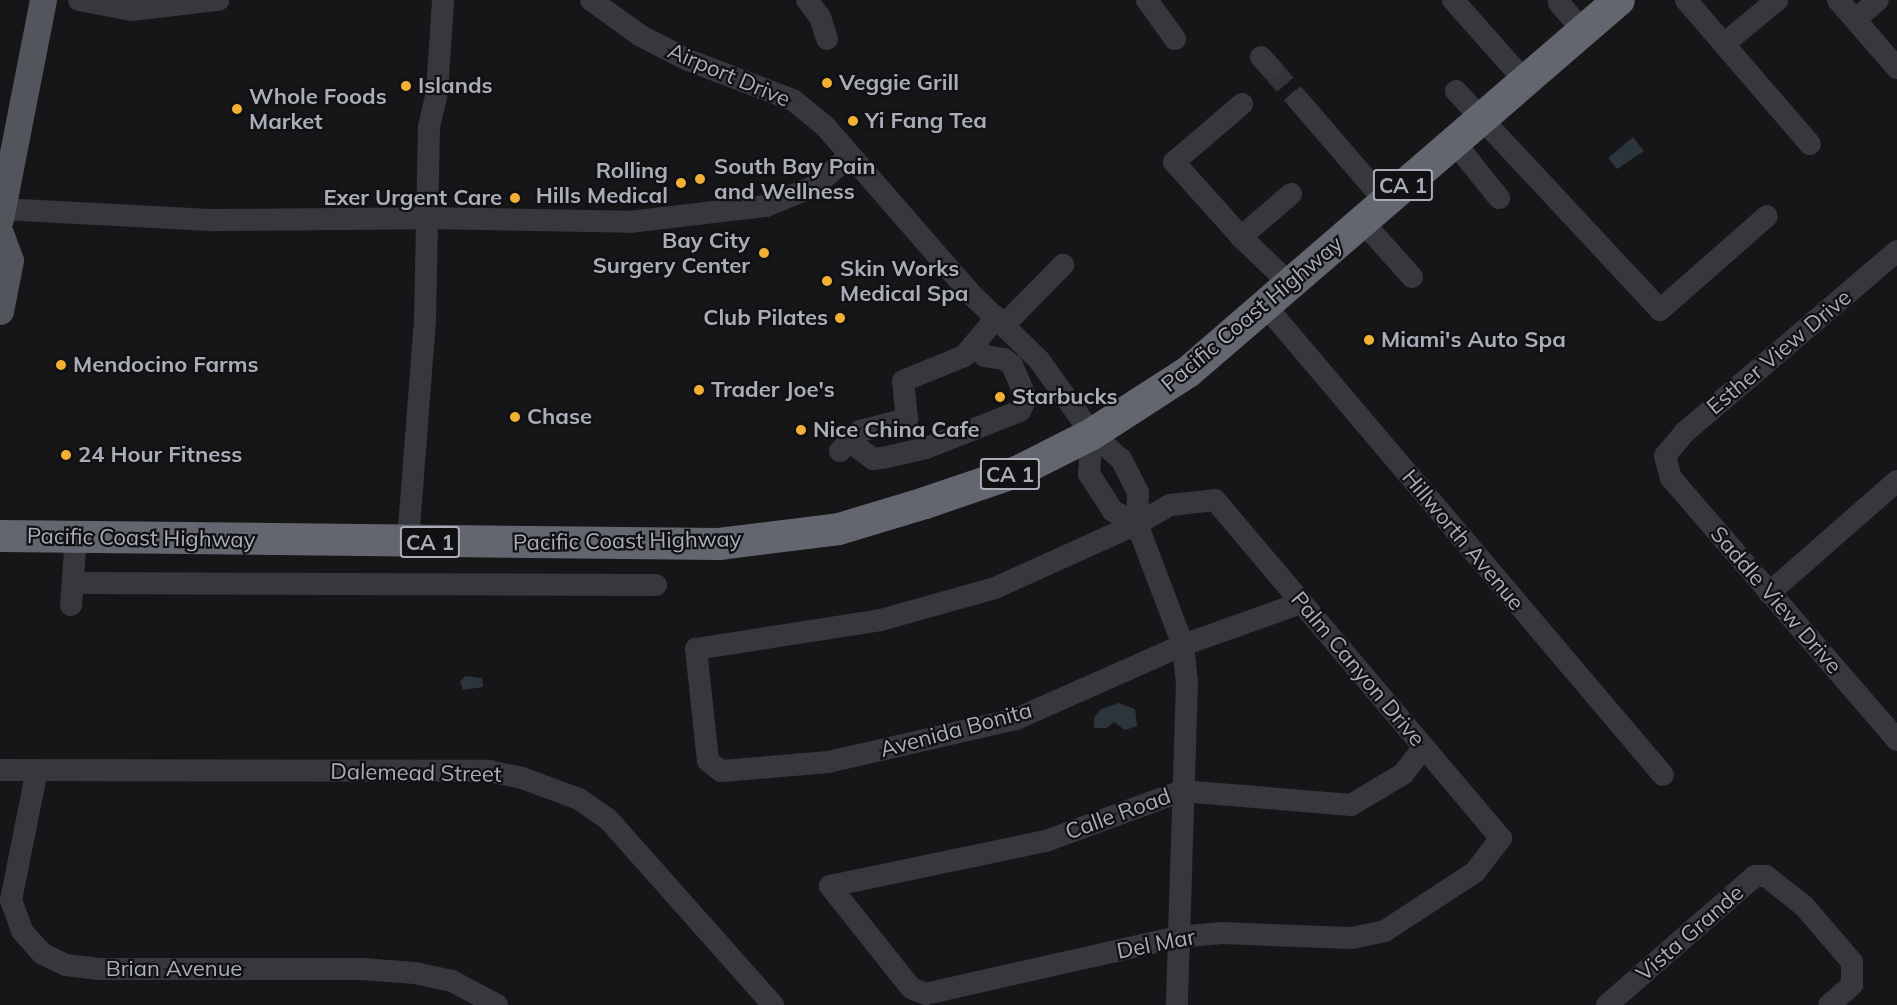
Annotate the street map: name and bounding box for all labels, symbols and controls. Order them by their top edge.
street label: Airport Drive [664,37,794,113]
place label: Veggie Grill [839,70,959,96]
place label: Islands [418,73,493,99]
marker: Veggie Grill [820,76,834,90]
marker: Islands [399,79,413,93]
place label: Whole Foods Market [249,83,387,134]
marker: Whole Foods Market [230,102,244,116]
place label: Yi Fang Tea [865,108,987,134]
marker: Yi Fang Tea [846,114,860,128]
place label: South Bay Pain and Wellness [714,153,875,204]
place label: Rolling Hills Medical [536,157,668,208]
road number: CA 1 [1372,167,1434,203]
marker: South Bay Pain and Wellness [691,170,709,188]
marker: Rolling Hills Medical [672,174,690,192]
place label: Exer Urgent Care [323,185,502,211]
marker: Exer Urgent Care [506,189,524,207]
place label: Bay City Surgery Center [593,227,750,278]
street label: Pacific Coast Highway [1156,230,1348,398]
marker: Bay City Surgery Center [755,244,773,262]
place label: Skin Works Medical Spa [840,255,968,306]
marker: Skin Works Medical Spa [818,272,836,290]
street label: Esther View Drive [1701,284,1857,420]
place label: Club Pilates [703,305,828,331]
marker: Club Pilates [833,311,847,325]
place label: Miami's Auto Spa [1381,327,1566,353]
marker: Miami's Auto Spa [1362,333,1376,347]
place label: Mendocino Farms [73,352,259,378]
marker: Mendocino Farms [54,358,68,372]
place label: Trader Joe's [711,377,835,403]
marker: Trader Joe's [692,383,706,397]
place label: Starbucks [1012,384,1118,410]
marker: Starbucks [993,390,1007,404]
place label: Chase [527,404,592,430]
marker: Chase [508,410,522,424]
place label: Nice China Cafe [813,417,979,443]
marker: Nice China Cafe [794,423,808,437]
place label: 24 Hour Fitness [78,442,242,468]
marker: 24 Hour Fitness [59,448,73,462]
road number: CA 1 [978,456,1042,492]
street label: Hillworth Avenue [1396,464,1530,616]
street label: Saddle View Drive [1705,521,1847,679]
street label: Pacific Coast Highway [27,523,255,553]
road number: CA 1 [398,524,462,560]
street label: Pacific Coast Highway [513,526,741,556]
street label: Palm Canyon Drive [1286,586,1430,752]
street label: Avenida Bonita [877,697,1035,763]
street label: Dalemead Street [330,758,502,788]
street label: Calle Road [1062,783,1174,845]
street label: Vista Grande [1631,879,1749,987]
street label: Del Mar [1114,923,1198,965]
street label: Brian Avenue [106,956,242,982]

